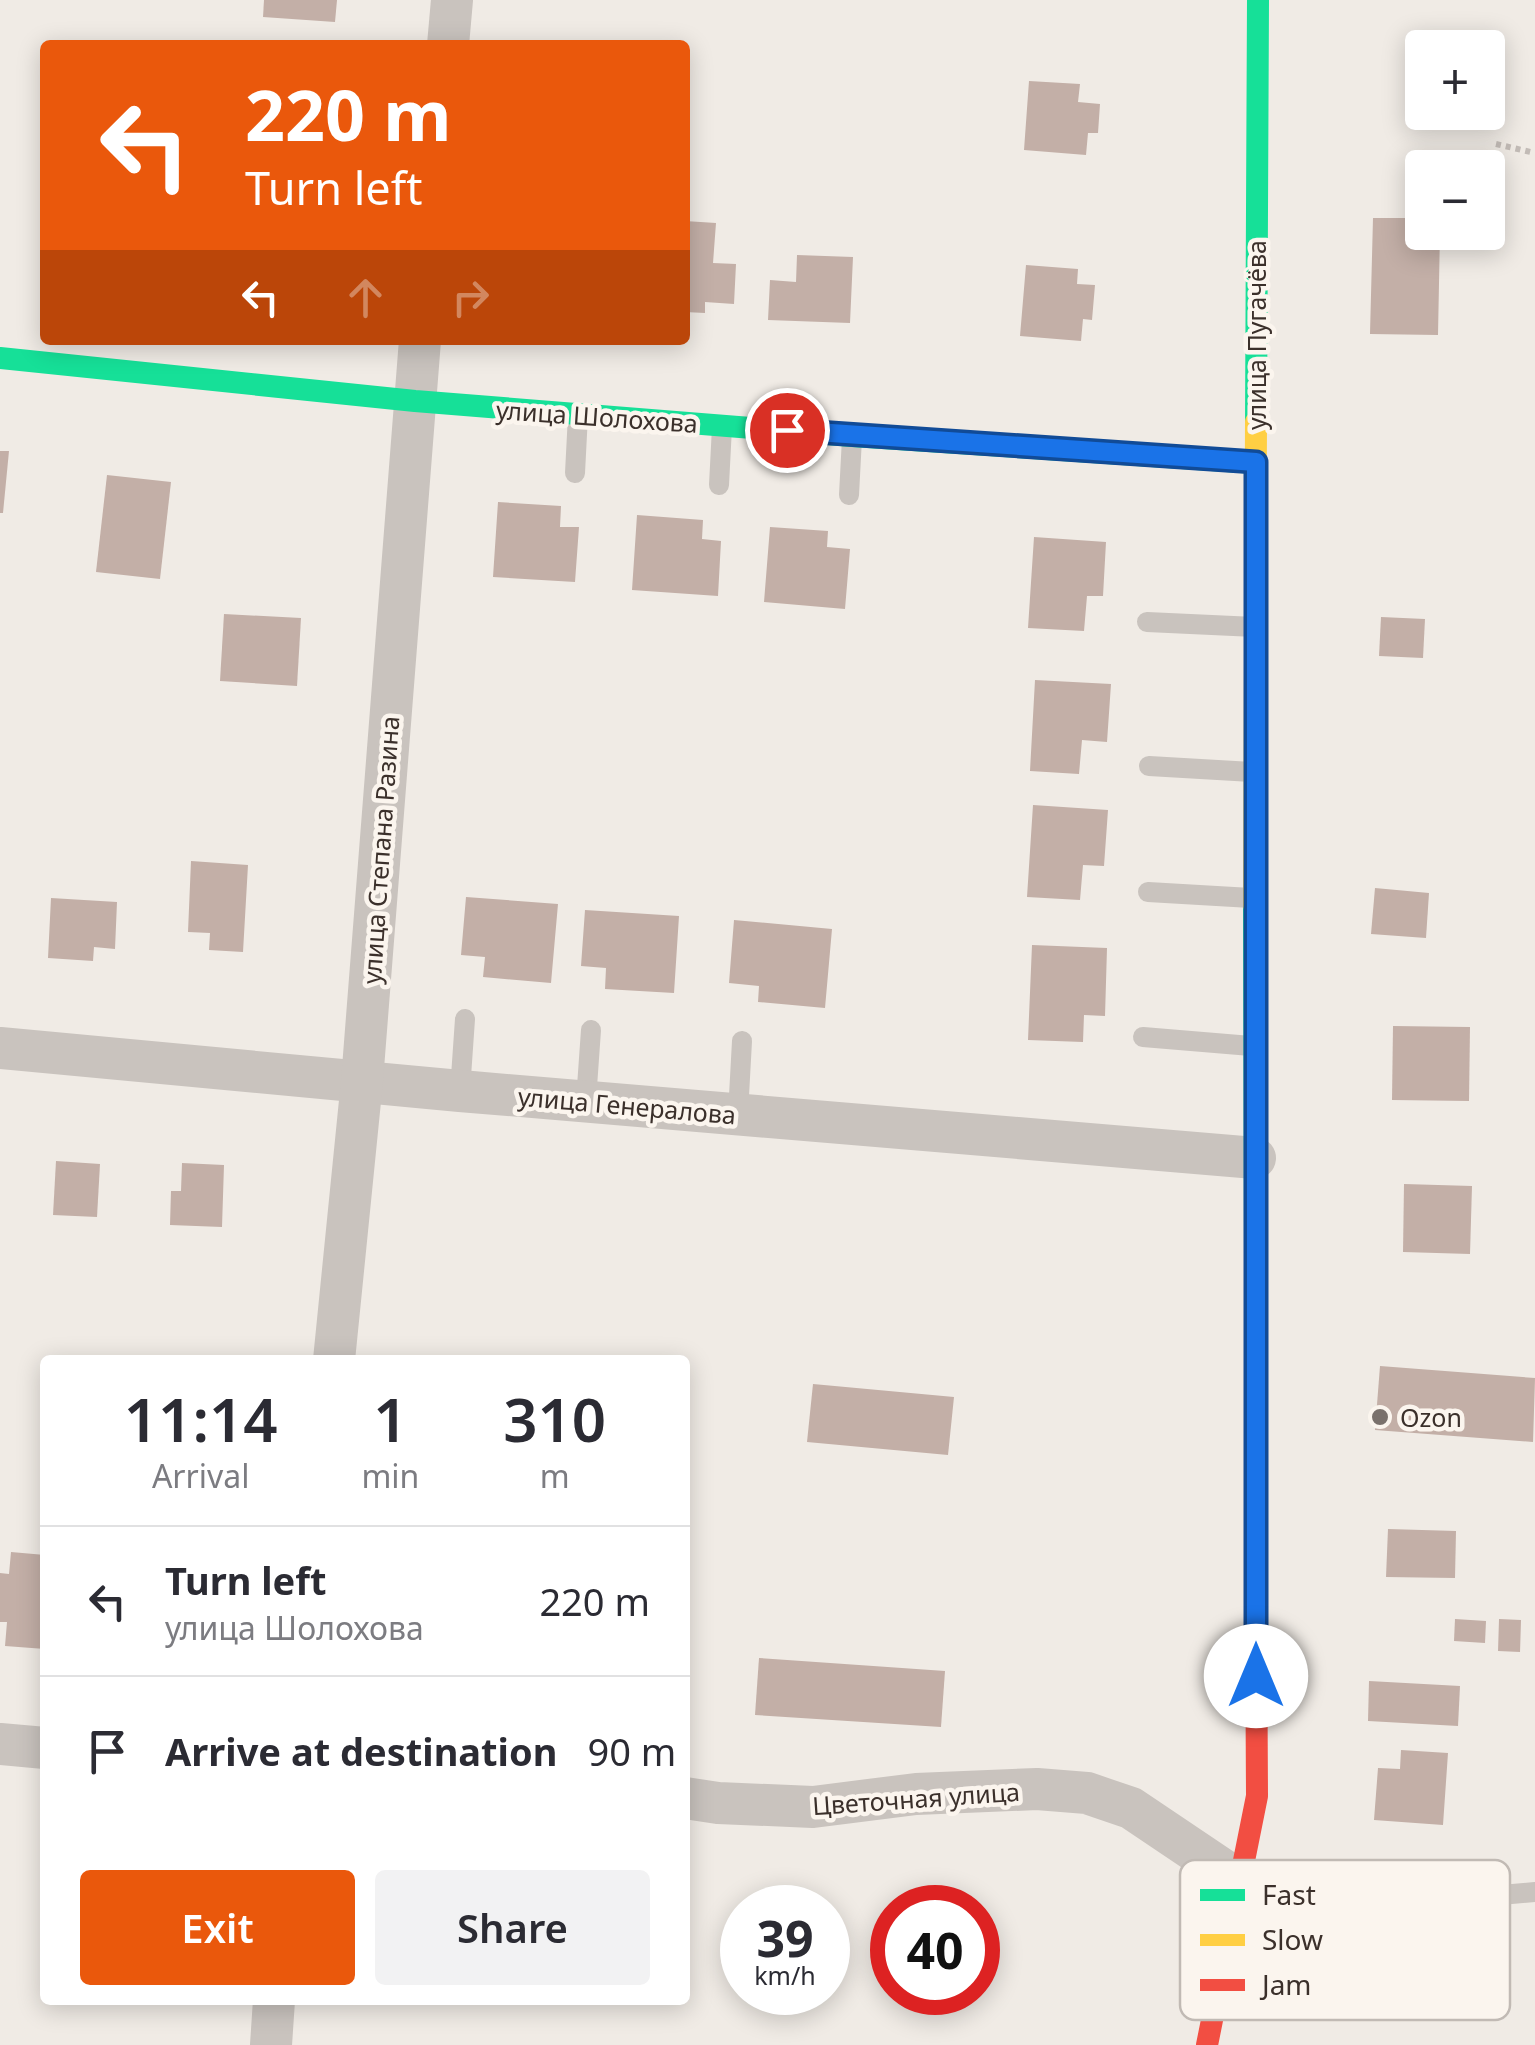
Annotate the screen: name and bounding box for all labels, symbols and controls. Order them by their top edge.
map controls [1405,30,1505,250]
button: + [1405,30,1505,130]
text: 220 m [245,66,452,162]
icon: left [80,80,210,210]
button: − [1405,150,1505,250]
text: Turn left [245,157,422,218]
street label: улица Пугачёва [1239,240,1273,430]
icon: left [233,270,288,325]
icon: ahead [338,270,393,325]
icon: right [443,270,498,325]
pin [745,388,830,473]
street label: улица Шолохова [495,392,699,440]
icon: arrive [760,403,815,458]
street label: улица Степана Разина [354,715,406,985]
street label: улица Генералова [517,1079,737,1131]
text: 11:14 [124,1378,278,1460]
text: 1 [373,1378,408,1460]
text: 310 [503,1378,606,1460]
place label: Ozon [1400,1400,1462,1434]
marker: Ozon [1369,1406,1391,1428]
text: Arrival [152,1454,250,1497]
text: min [361,1454,419,1497]
text: m [540,1454,570,1497]
text: Turn left [165,1554,327,1606]
icon: left [80,1574,135,1629]
text: 220 m [539,1575,650,1627]
text: улица Шолохова [165,1606,424,1649]
position arrow [1204,1624,1308,1728]
icon: arrive [80,1724,135,1779]
text: Arrive at destination [165,1725,557,1777]
text: 90 m [587,1725,676,1777]
street label: Цветочная улица [811,1774,1021,1822]
legend [1180,1860,1510,2020]
button: Exit [80,1870,355,1985]
button: Share [375,1870,650,1985]
text: Fast [1262,1875,1316,1913]
speed limit sign: 40 [870,1885,1000,2015]
text: 39 [756,1904,814,1972]
text: Slow [1262,1920,1323,1958]
text: km/h [754,1958,816,1992]
text: Jam [1259,1965,1312,2003]

